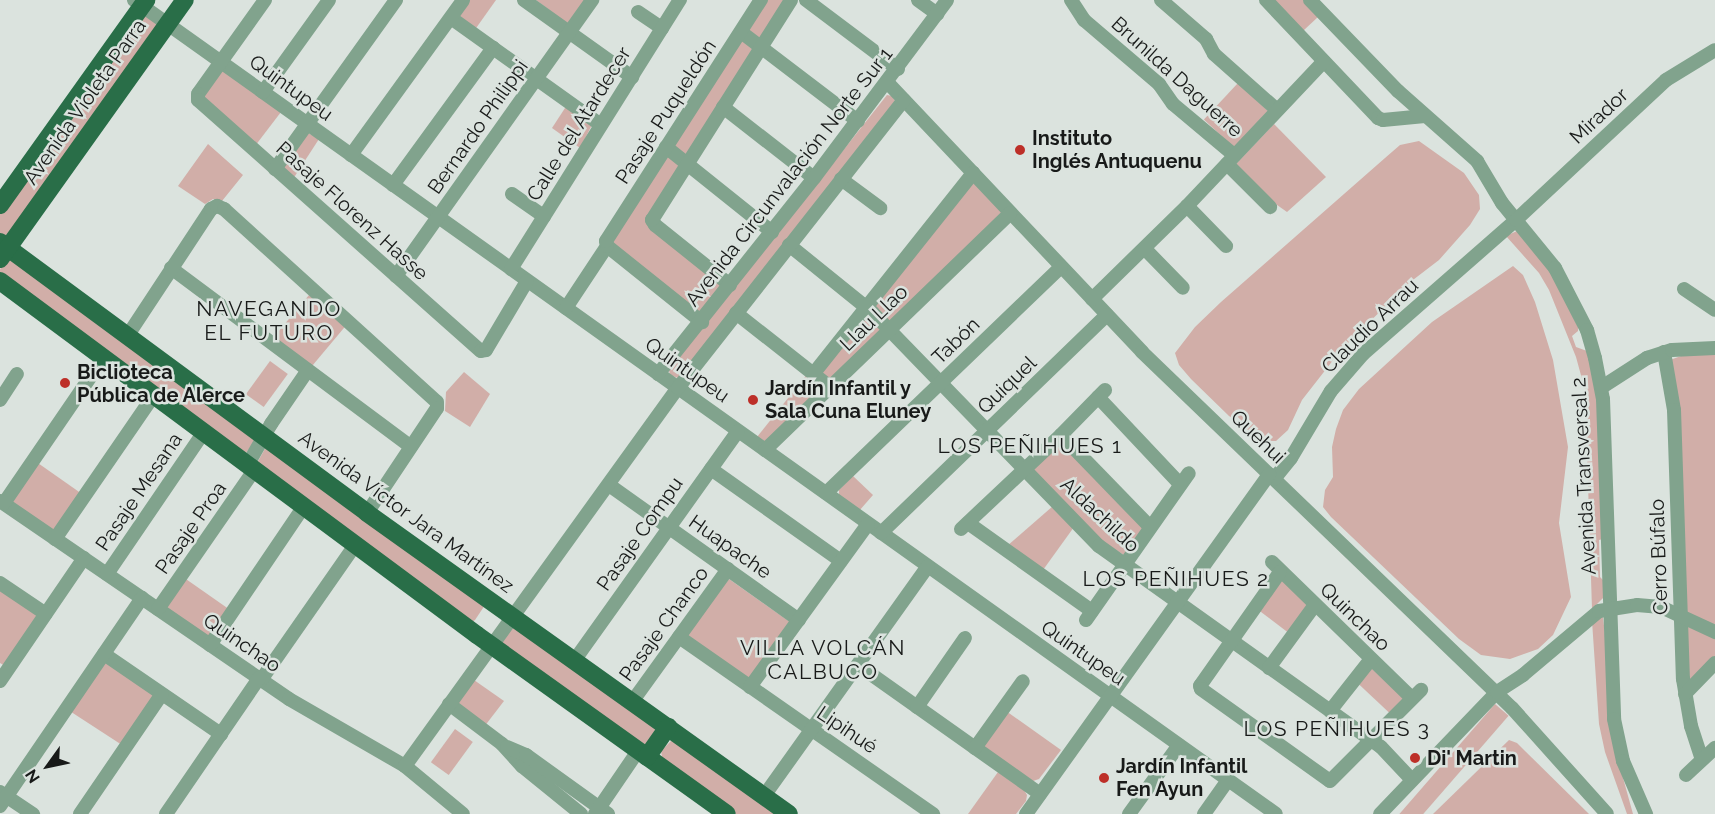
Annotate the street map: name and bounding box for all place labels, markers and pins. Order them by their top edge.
place label: Instituto Inglés Antuquenu [1032,126,1202,173]
marker: Instituto Inglés Antuquenu [1013,143,1027,157]
place label: Biclioteca Pública de Alerce [77,360,246,407]
marker: Biclioteca Pública de Alerce [58,376,72,390]
place label: Jardín Infantil y Sala Cuna Eluney [765,376,931,423]
marker: Jardín Infantil y Sala Cuna Eluney [746,393,760,407]
place label: Di' Martin [1427,746,1517,770]
marker: Di' Martin [1408,751,1422,765]
place label: Jardín Infantil Fen Ayun [1116,754,1247,801]
marker: Jardín Infantil Fen Ayun [1097,771,1111,785]

